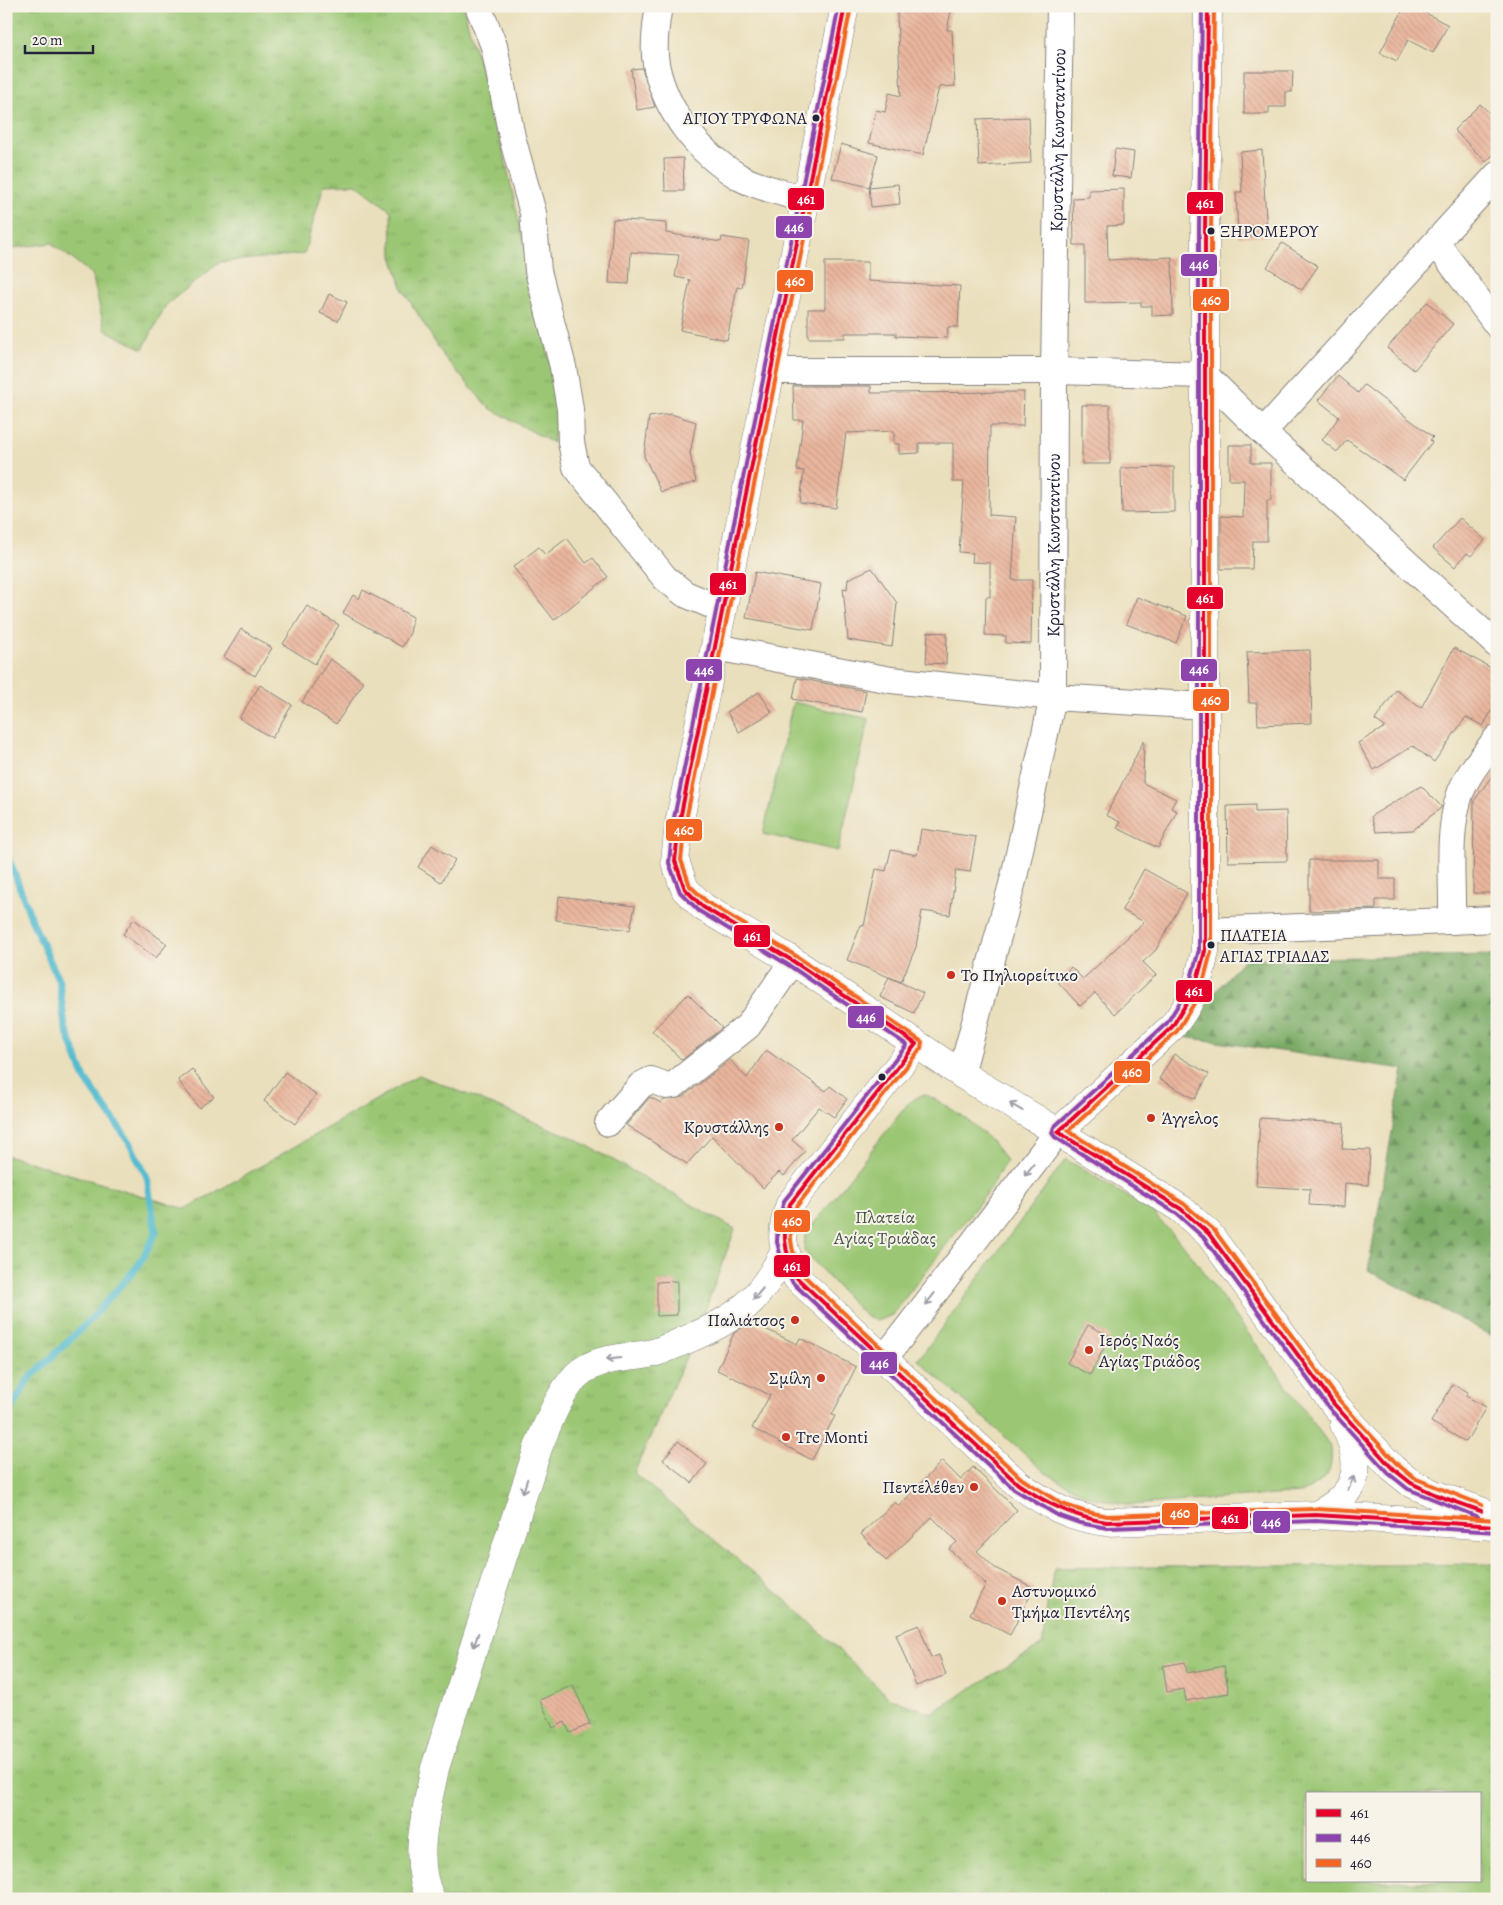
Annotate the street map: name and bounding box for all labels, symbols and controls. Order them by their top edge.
scale bar [25,22,92,54]
text: 20 m [32,30,63,50]
street label: Κρυστάλλη Κωνσταντίνου [1044,48,1071,232]
place label: ΑΓΙΟΥ ΤΡΥΦΩΝΑ [682,107,808,130]
marker: ΑΓΙΟΥ ΤΡΥΦΩΝΑ [811,113,821,123]
line badge: 461 [787,187,825,211]
text: 461 [797,190,815,209]
line badge: 461 [1186,191,1224,215]
text: 461 [1196,194,1214,213]
line badge: 446 [775,215,813,239]
text: 446 [784,218,804,237]
place label: ΞΗΡΟΜΕΡΟΥ [1220,220,1319,243]
marker: ΞΗΡΟΜΕΡΟΥ [1206,226,1216,236]
line badge: 446 [1180,253,1218,277]
text: 446 [1189,255,1209,274]
line badge: 460 [776,269,814,293]
text: 460 [785,272,805,291]
line badge: 460 [1192,288,1230,312]
text: 460 [1201,291,1221,310]
street label: Κρυστάλλη Κωνσταντίνου [1041,453,1066,637]
line badge: 461 [709,572,747,596]
text: 461 [719,575,737,594]
line badge: 461 [1186,586,1224,610]
text: 461 [1196,589,1214,608]
line badge: 446 [685,658,723,682]
line badge: 446 [1180,658,1218,682]
text: 446 [1189,660,1209,679]
text: 446 [694,661,714,680]
line badge: 460 [1192,688,1230,712]
text: 460 [1201,691,1221,710]
line badge: 460 [665,818,703,842]
text: 460 [674,821,694,840]
line badge: 461 [733,924,771,948]
place label: ΠΛΑΤΕΙΑ ΑΓΙΑΣ ΤΡΙΑΔΑΣ [1219,924,1330,968]
text: 461 [743,927,761,946]
marker: ΠΛΑΤΕΙΑ ΑΓΙΑΣ ΤΡΙΑΔΑΣ [1206,940,1216,950]
place label: Το Πηλιορείτικο [961,963,1078,987]
marker: Το Πηλιορείτικο [945,969,957,981]
line badge: 461 [1175,979,1213,1003]
text: 461 [1185,982,1203,1001]
line badge: 446 [847,1005,885,1029]
text: 446 [856,1008,876,1027]
line badge: 460 [1113,1060,1151,1084]
text: 460 [1122,1063,1142,1082]
unlabelled marker [877,1072,887,1082]
one-way arrow [1010,1101,1024,1111]
place label: Άγγελος [1161,1106,1219,1130]
marker: Άγγελος [1145,1112,1157,1124]
place label: Κρυστάλλης [683,1115,769,1139]
marker: Κρυστάλλης [773,1121,785,1133]
one-way arrow [1023,1163,1034,1176]
park label: Πλατεία Αγίας Τριάδας [833,1205,936,1250]
line badge: 460 [773,1209,811,1233]
text: 460 [782,1212,802,1231]
line badge: 461 [773,1254,811,1278]
text: 461 [783,1257,801,1276]
one-way arrow [752,1288,764,1301]
one-way arrow [924,1292,935,1305]
place label: Παλιάτσος [707,1308,785,1332]
marker: Παλιάτσος [789,1314,801,1326]
place label: Ιερός Ναός Αγίας Τριάδος [1098,1328,1200,1373]
marker: Ιερός Ναός Αγίας Τριάδος [1083,1344,1095,1356]
line badge: 446 [860,1351,898,1375]
one-way arrow [605,1354,621,1364]
text: 446 [869,1354,889,1373]
place label: Σμίλη [769,1366,811,1390]
marker: Σμίλη [815,1372,827,1384]
place label: Tre Monti [796,1425,868,1449]
marker: Tre Monti [780,1431,792,1443]
place label: Πεντελέθεν [882,1475,964,1499]
one-way arrow [1346,1476,1356,1491]
one-way arrow [520,1477,530,1493]
marker: Πεντελέθεν [968,1481,980,1493]
line badge: 460 [1161,1502,1199,1526]
text: 460 [1170,1504,1190,1523]
line badge: 461 [1211,1506,1249,1530]
text: 461 [1221,1509,1239,1528]
line badge: 446 [1252,1510,1291,1534]
text: 446 [1261,1513,1281,1532]
place label: Αστυνομικό Τμήμα Πεντέλης [1011,1579,1130,1624]
marker: Αστυνομικό Τμήμα Πεντέλης [996,1595,1008,1607]
one-way arrow [470,1632,480,1648]
legend [1306,1792,1480,1882]
text: 461 [1350,1803,1369,1823]
text: 446 [1350,1827,1371,1847]
text: 460 [1350,1853,1372,1873]

